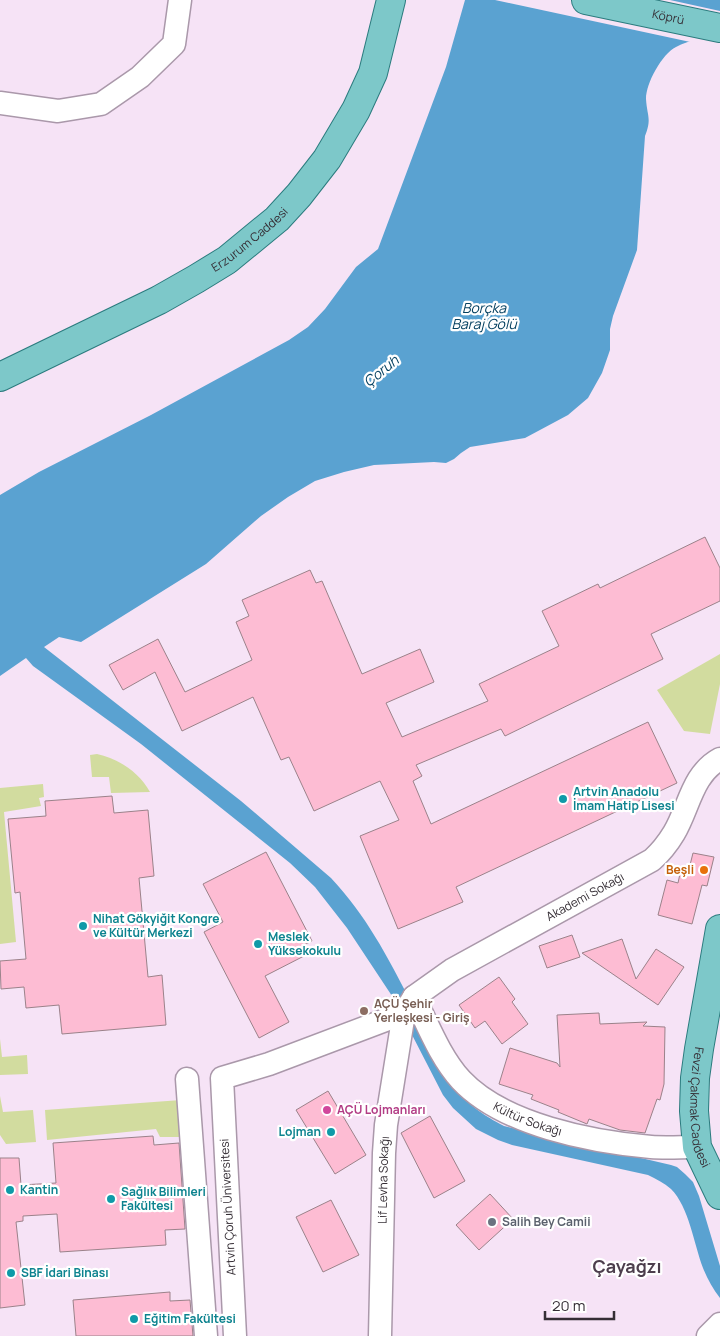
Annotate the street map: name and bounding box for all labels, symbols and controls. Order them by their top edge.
street label: Köprü [651,5,686,28]
street label: Erzurum Caddesi [208,203,292,276]
water label: Borçka Baraj Gölü [452,298,518,333]
water label: Çoruh [359,350,403,391]
place label: Artvin Anadolu İmam Hatip Lisesi [573,783,675,814]
marker: Artvin Anadolu İmam Hatip Lisesi [557,793,569,805]
place label: Beşli [666,861,694,878]
marker: Beşli [698,864,710,876]
street label: Akademi Sokağı [543,868,627,925]
place label: Nihat Gökyiğit Kongre ve Kültür Merkezi [93,910,220,941]
marker: Nihat Gökyiğit Kongre ve Kültür Merkezi [77,920,89,932]
place label: Meslek Yüksekokulu [268,928,341,959]
marker: Meslek Yüksekokulu [252,938,264,950]
place label: AÇÜ Şehir Yerleşkesi - Giriş [374,995,470,1026]
marker: AÇÜ Şehir Yerleşkesi - Giriş [358,1005,370,1017]
street label: Fevzi Çakmak Caddesi [686,1046,715,1170]
street label: Kültür Sokağı [490,1098,564,1140]
place label: AÇÜ Lojmanları [337,1101,426,1118]
marker: AÇÜ Lojmanları [321,1104,333,1116]
place label: Lojman [279,1123,321,1140]
marker: Lojman [325,1126,337,1138]
street label: Lif Levha Sokağı [373,1135,393,1224]
street label: Artvin Çoruh Üniversitesi [215,1138,240,1276]
place label: Kantin [20,1181,58,1198]
place label: Sağlık Bilimleri Fakültesi [121,1183,206,1214]
marker: Kantin [4,1184,16,1196]
marker: Sağlık Bilimleri Fakültesi [105,1193,117,1205]
place label: Salih Bey Camii [502,1213,591,1230]
marker: Salih Bey Camii [486,1216,498,1228]
district label: Çayağzı [593,1254,661,1278]
place label: SBF İdari Binası [21,1264,109,1281]
marker: SBF İdari Binası [5,1267,17,1279]
scale bar [545,1288,614,1320]
text: 20 m [552,1295,585,1316]
place label: Eğitim Fakültesi [144,1310,236,1327]
marker: Eğitim Fakültesi [128,1313,140,1325]

